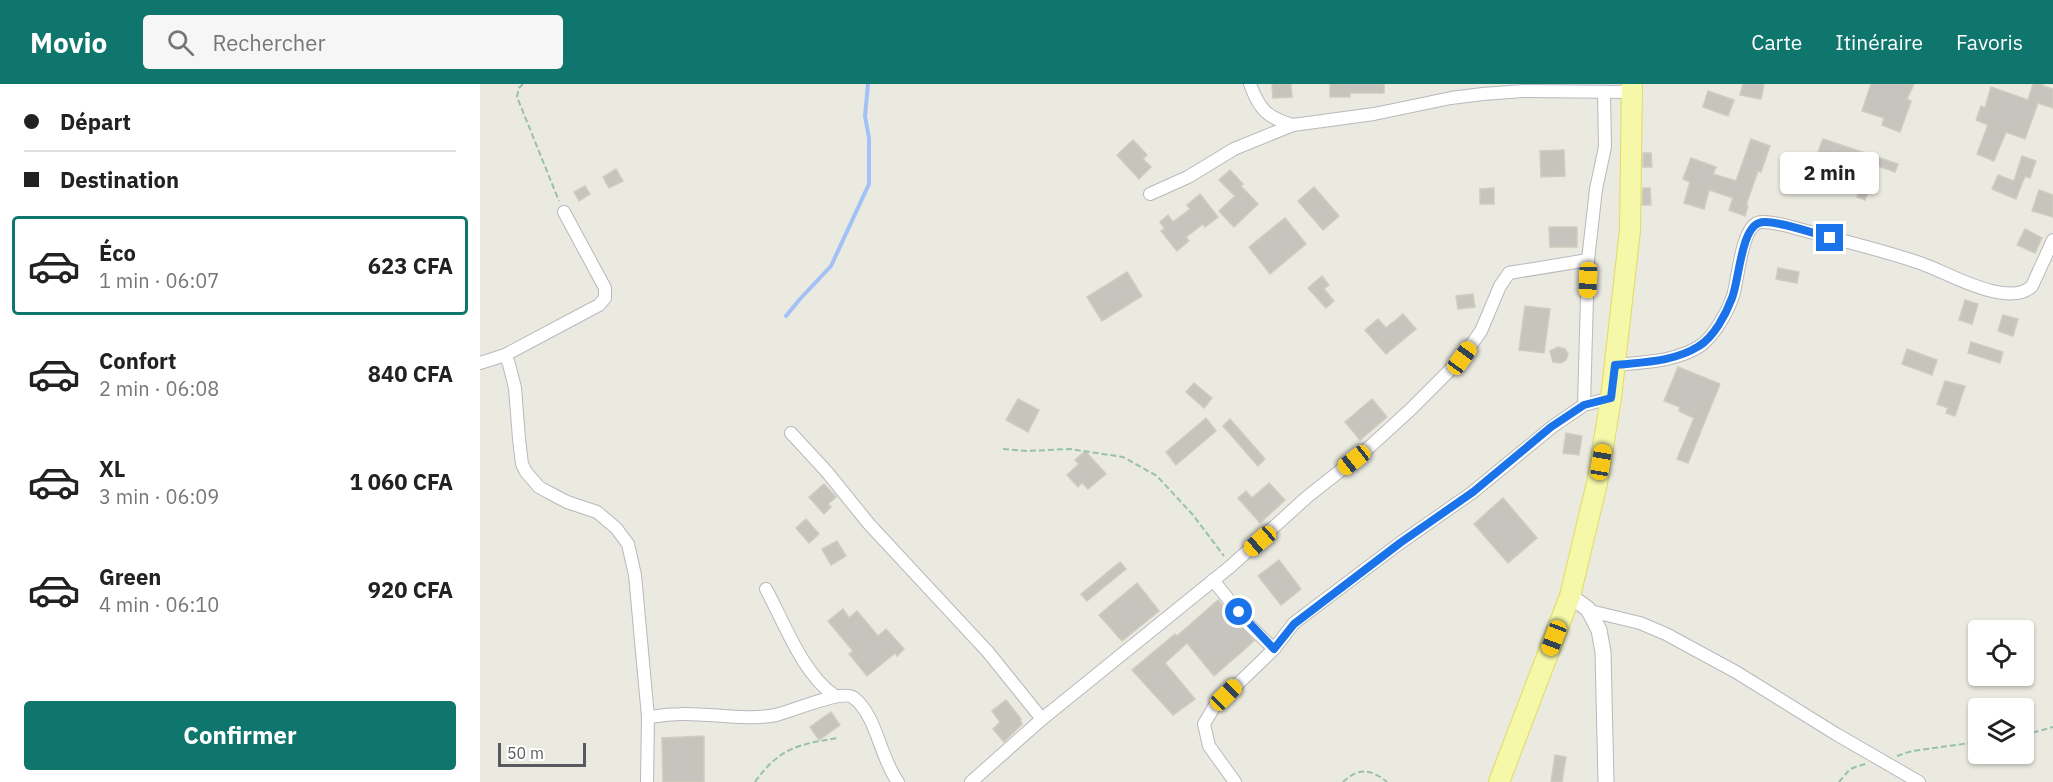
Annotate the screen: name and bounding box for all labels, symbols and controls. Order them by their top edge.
search box [143,15,563,69]
text: Movio [30,24,107,61]
icon: search [164,26,197,59]
text: Rechercher [212,28,326,57]
text: Carte [1751,28,1802,56]
text: Itinéraire [1835,28,1923,56]
text: Favoris [1956,28,2023,56]
text: Départ [60,107,131,136]
callout: 2 min [1780,151,1880,193]
text: 2 min [1803,159,1856,186]
text: Destination [60,165,179,194]
route end [1816,224,1843,251]
text: Éco [99,238,136,267]
icon: car [27,239,81,293]
text: 623 CFA [368,251,453,280]
car [1578,262,1598,298]
text: 1 min · 06:07 [99,267,219,294]
car [1444,338,1480,378]
text: Confort [99,346,177,375]
icon: car [27,347,81,401]
text: 840 CFA [368,359,453,388]
text: 2 min · 06:08 [99,375,219,402]
car [1334,442,1374,478]
car [1589,443,1613,481]
text: XL [99,454,125,483]
icon: car [27,455,81,509]
text: 1 060 CFA [349,467,453,496]
text: 3 min · 06:09 [99,483,219,510]
car [1241,522,1279,560]
text: Green [99,562,161,591]
icon: car [27,563,81,617]
text: 920 CFA [368,575,453,604]
text: 4 min · 06:10 [99,591,219,618]
route start [1225,598,1252,625]
car [1539,618,1569,658]
map controls [1968,620,2034,764]
button: locate [1968,620,2034,686]
car [1207,676,1245,714]
button: layers [1968,698,2034,764]
button: Confirmer [24,701,456,770]
scale bar [498,740,586,768]
text: 50 m [507,743,544,763]

